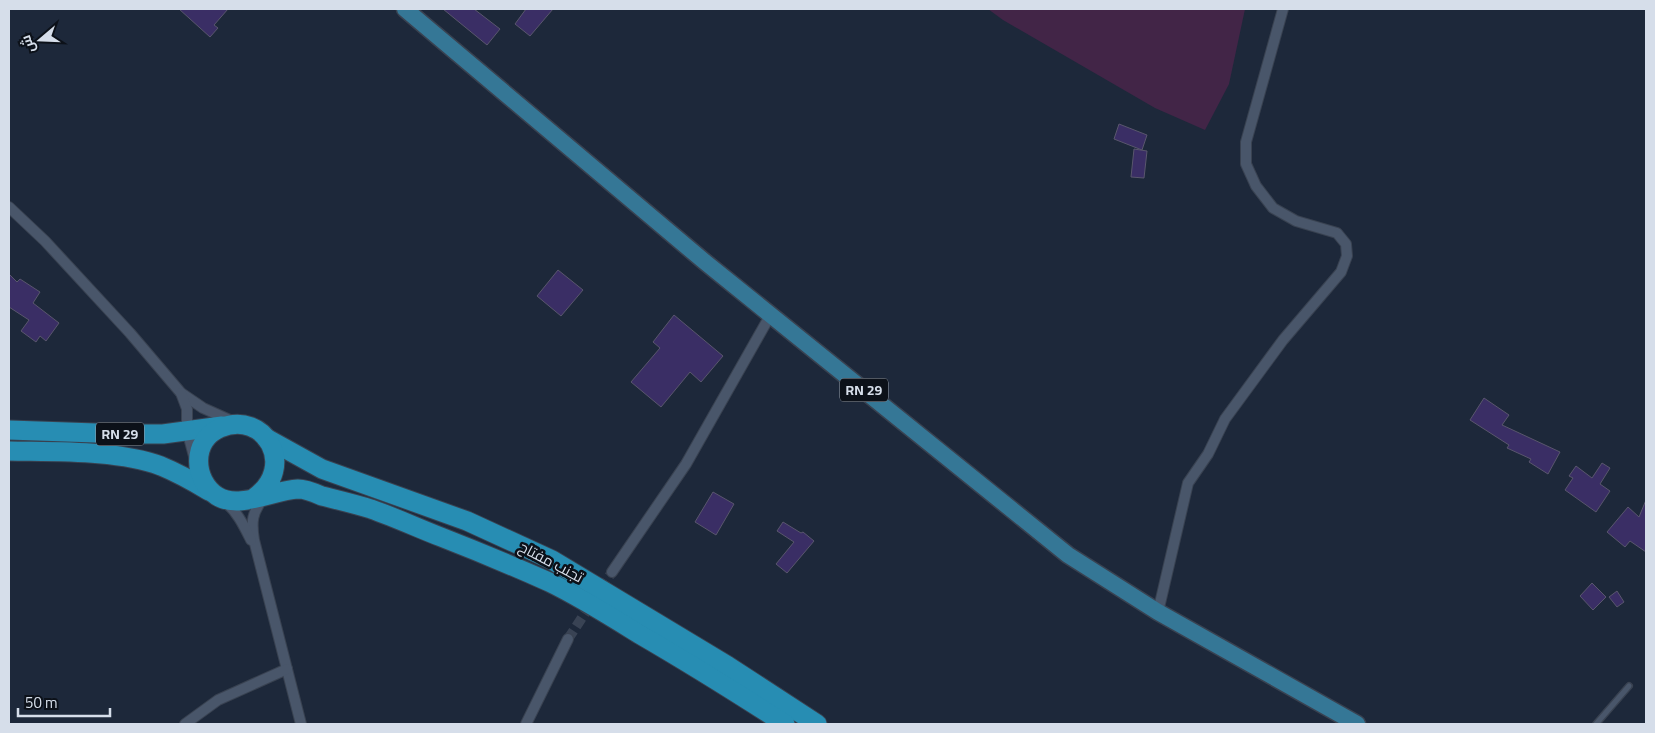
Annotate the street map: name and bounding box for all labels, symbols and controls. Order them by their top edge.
north arrow [15,15,65,65]
text: ش [12,31,43,57]
road number: RN 29 [840,378,888,402]
road number: RN 29 [96,422,144,446]
street label: تجنب مفتاح [514,532,589,591]
scale bar [18,686,110,718]
text: 50 m [25,688,58,717]

